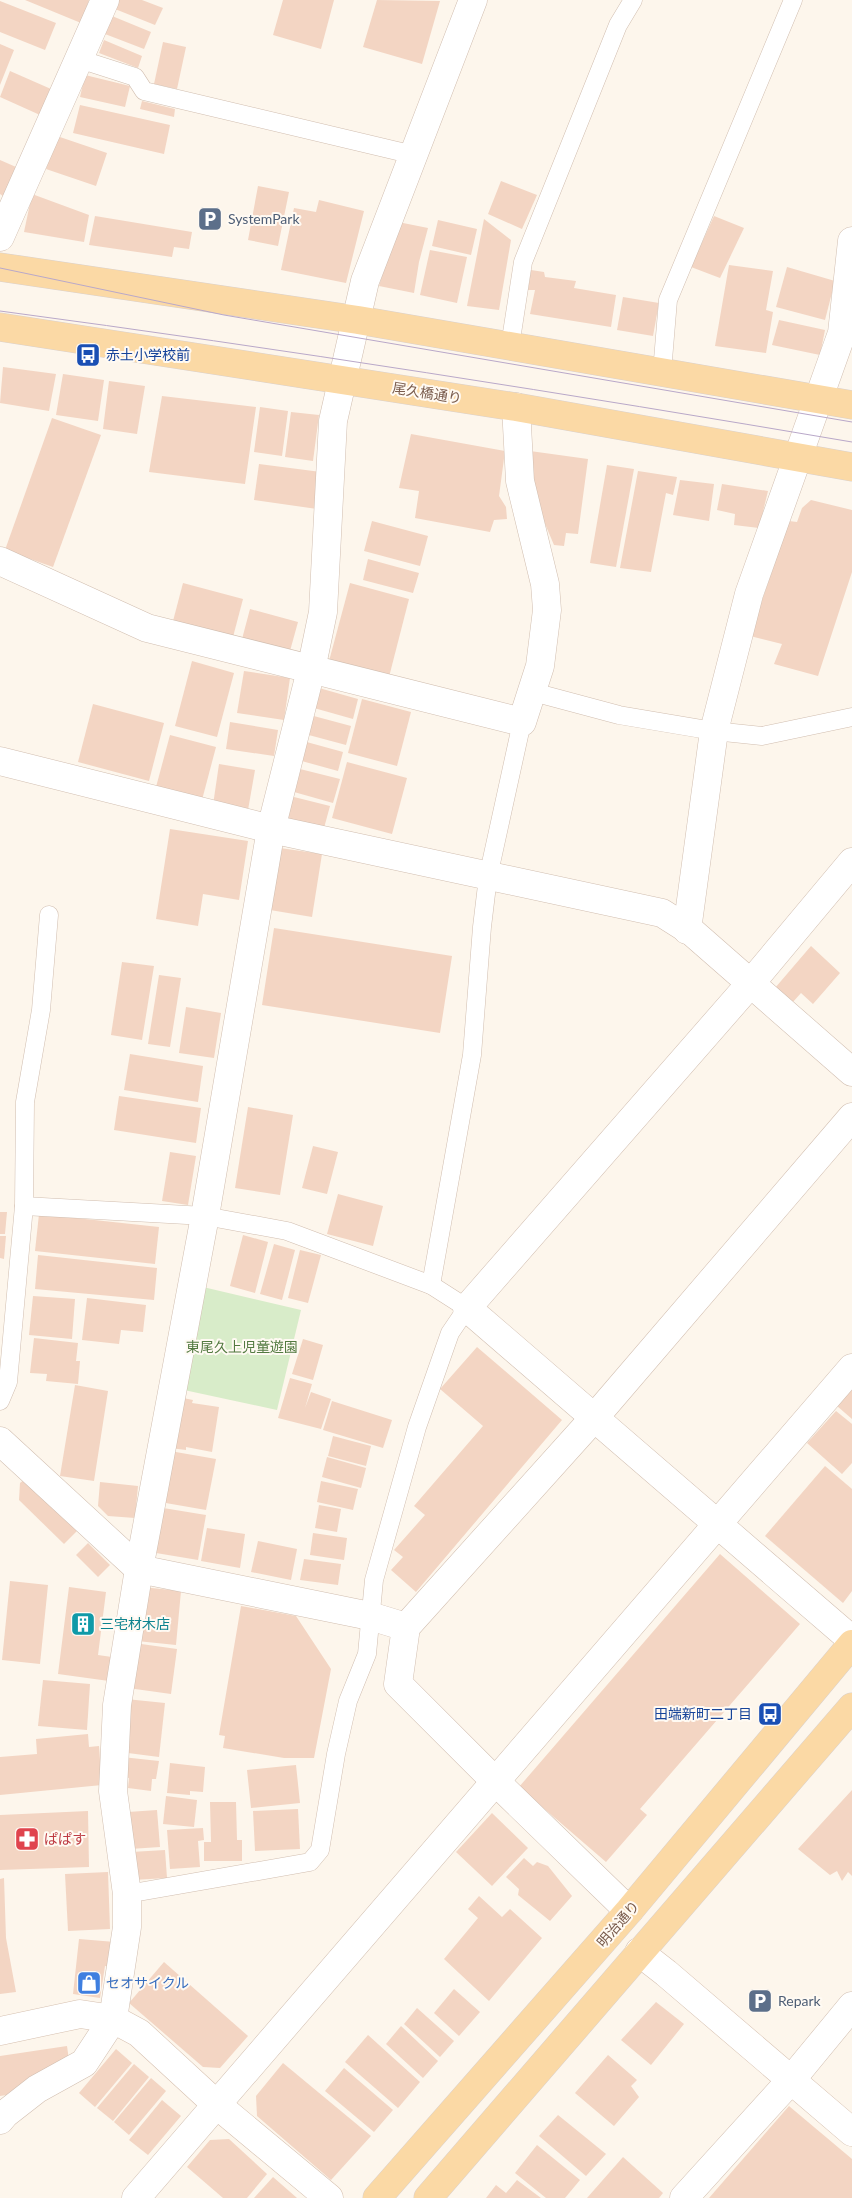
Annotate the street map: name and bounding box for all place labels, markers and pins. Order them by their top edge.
parking icon: SystemPark [197,206,223,232]
place label: SystemPark [228,210,300,227]
bus stop icon: 赤土小学校前 [75,342,101,368]
place label: 赤土小学校前 [106,346,190,363]
building icon: 三宅材木店 [70,1611,96,1637]
place label: 三宅材木店 [100,1615,170,1632]
bus stop icon: 田端新町二丁目 [757,1701,783,1727]
place label: 田端新町二丁目 [654,1705,752,1722]
pharmacy icon: ぱぱす [14,1826,40,1852]
place label: ぱぱす [44,1830,86,1847]
shop icon: セオサイクル [76,1970,102,1996]
place label: セオサイクル [106,1974,189,1991]
parking icon: Repark [747,1988,773,2014]
place label: Repark [778,1992,822,2009]

